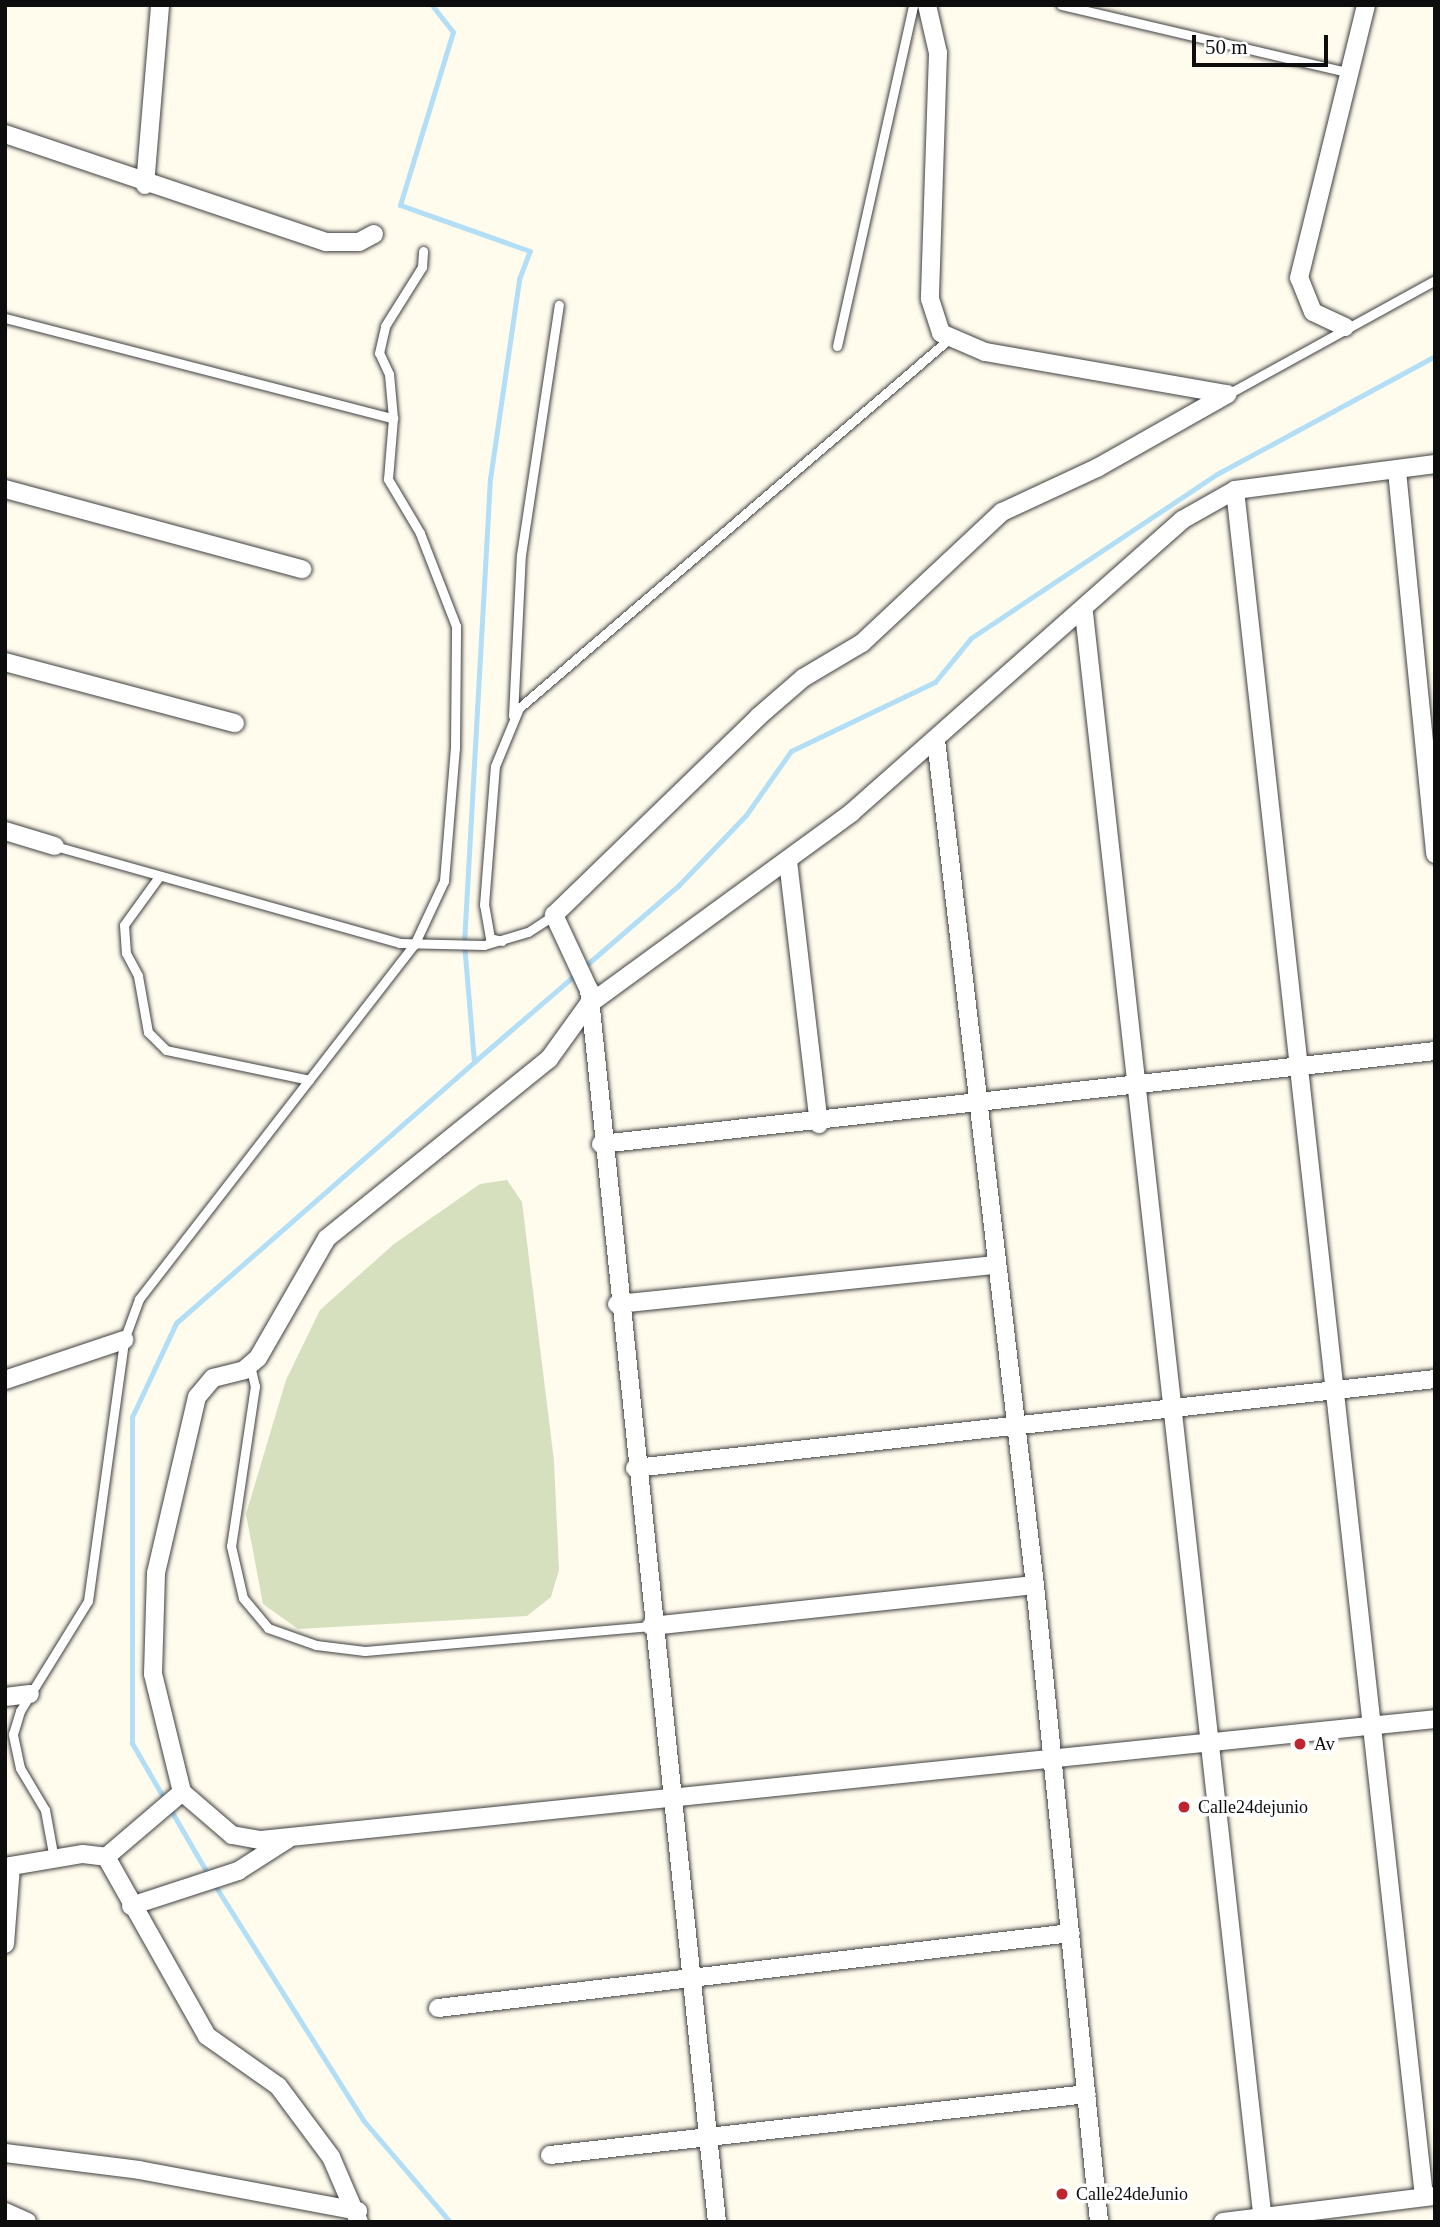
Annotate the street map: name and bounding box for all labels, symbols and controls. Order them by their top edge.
scale bar [1195,21,1332,65]
text: 50 m [1205,35,1248,59]
place label: Av [1314,1733,1335,1755]
marker: Av [1292,1736,1308,1752]
place label: Calle24dejunio [1198,1796,1308,1818]
marker: Calle24dejunio [1176,1799,1192,1815]
place label: Calle24deJunio [1076,2183,1188,2205]
marker: Calle24deJunio [1054,2186,1070,2202]

